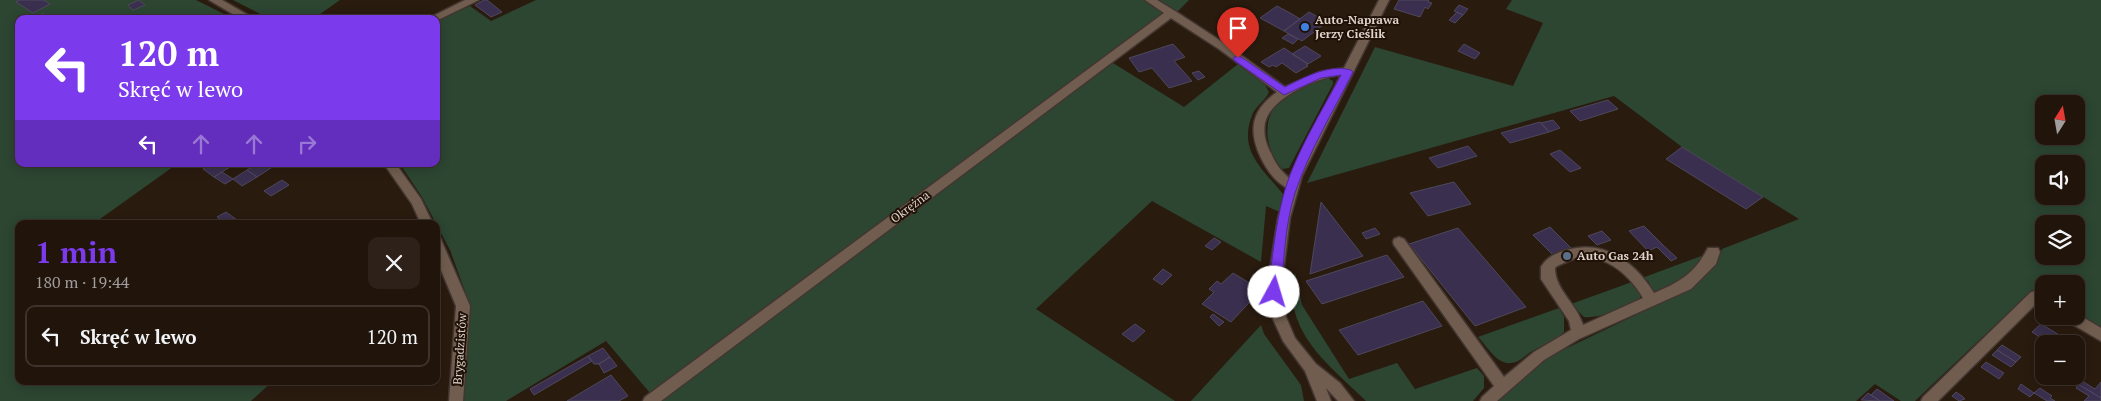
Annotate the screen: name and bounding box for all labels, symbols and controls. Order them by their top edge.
pin [1217,7,1259,58]
place label: Auto-Naprawa Jerzy Cieślik [1315,12,1399,41]
icon: arrive [1224,14,1252,42]
marker: Auto-Naprawa Jerzy Cieślik [1299,21,1311,33]
text: 120 m [118,30,219,76]
icon: left [35,35,100,100]
text: Skręć w lewo [118,74,243,103]
north arrow [2035,95,2085,145]
map controls [2035,95,2085,385]
icon: left [134,130,162,158]
icon: ahead [187,130,215,158]
icon: ahead [240,130,268,158]
icon: right [293,130,321,158]
button: sound [2035,155,2085,205]
street label: Okrężna [887,187,932,226]
button: layers [2035,215,2085,265]
text: 1 min [35,232,117,272]
button: close [368,237,420,289]
place label: Auto Gas 24h [1577,248,1654,263]
marker: Auto Gas 24h [1561,250,1573,262]
position arrow [1247,265,1299,317]
text: 180 m · 19:44 [35,271,129,293]
button: + [2035,275,2085,325]
street label: Brygadzistów [450,313,469,385]
icon: left [37,322,65,350]
text: Skręć w lewo [80,324,197,349]
text: 120 m [367,324,418,349]
button: − [2035,335,2085,385]

